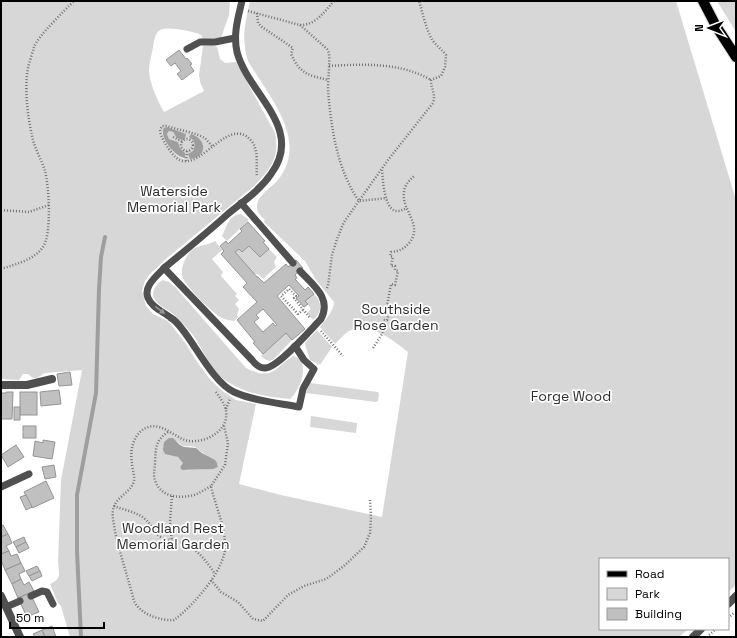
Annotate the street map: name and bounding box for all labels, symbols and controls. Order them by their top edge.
north arrow [689,8,729,48]
text: N [692,24,706,32]
park label: Waterside Memorial Park [127,182,221,216]
park label: Southside Rose Garden [354,300,438,334]
one-way arrow [154,306,165,314]
park label: Forge Wood [531,387,611,405]
park label: Woodland Rest Memorial Garden [116,519,230,553]
legend [599,558,729,630]
text: Road [635,566,664,582]
text: Park [635,586,660,602]
scale bar [10,604,104,630]
text: Building [635,606,682,622]
text: 50 m [16,610,44,626]

